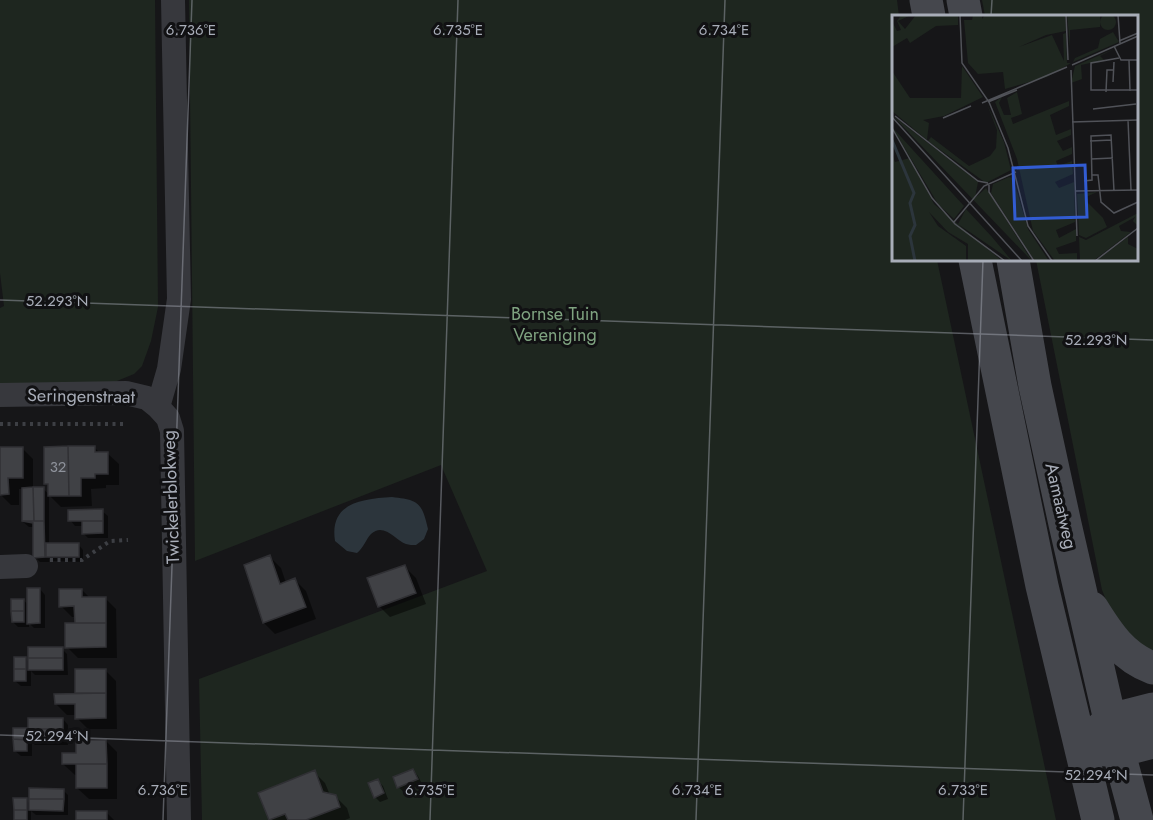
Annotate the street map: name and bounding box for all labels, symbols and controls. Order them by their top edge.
inset map [892,15,1138,261]
text: 6.736°E [166,19,216,41]
text: 6.735°E [433,19,483,41]
text: 6.734°E [699,19,749,41]
text: 52.293°N [26,290,88,312]
park label: Bornse Tuin Vereniging [511,301,599,348]
text: 52.293°N [1065,329,1127,351]
street label: Seringenstraat [27,382,136,410]
street label: Twickelerblokweg [156,430,186,564]
house number: 32 [50,456,66,478]
street label: Aamaatweg [1038,460,1084,552]
text: 52.294°N [25,725,89,747]
text: 52.294°N [1064,764,1128,786]
text: 6.736°E [138,779,188,801]
text: 6.735°E [405,779,455,801]
text: 6.734°E [672,779,722,801]
text: 6.733°E [938,779,988,801]

